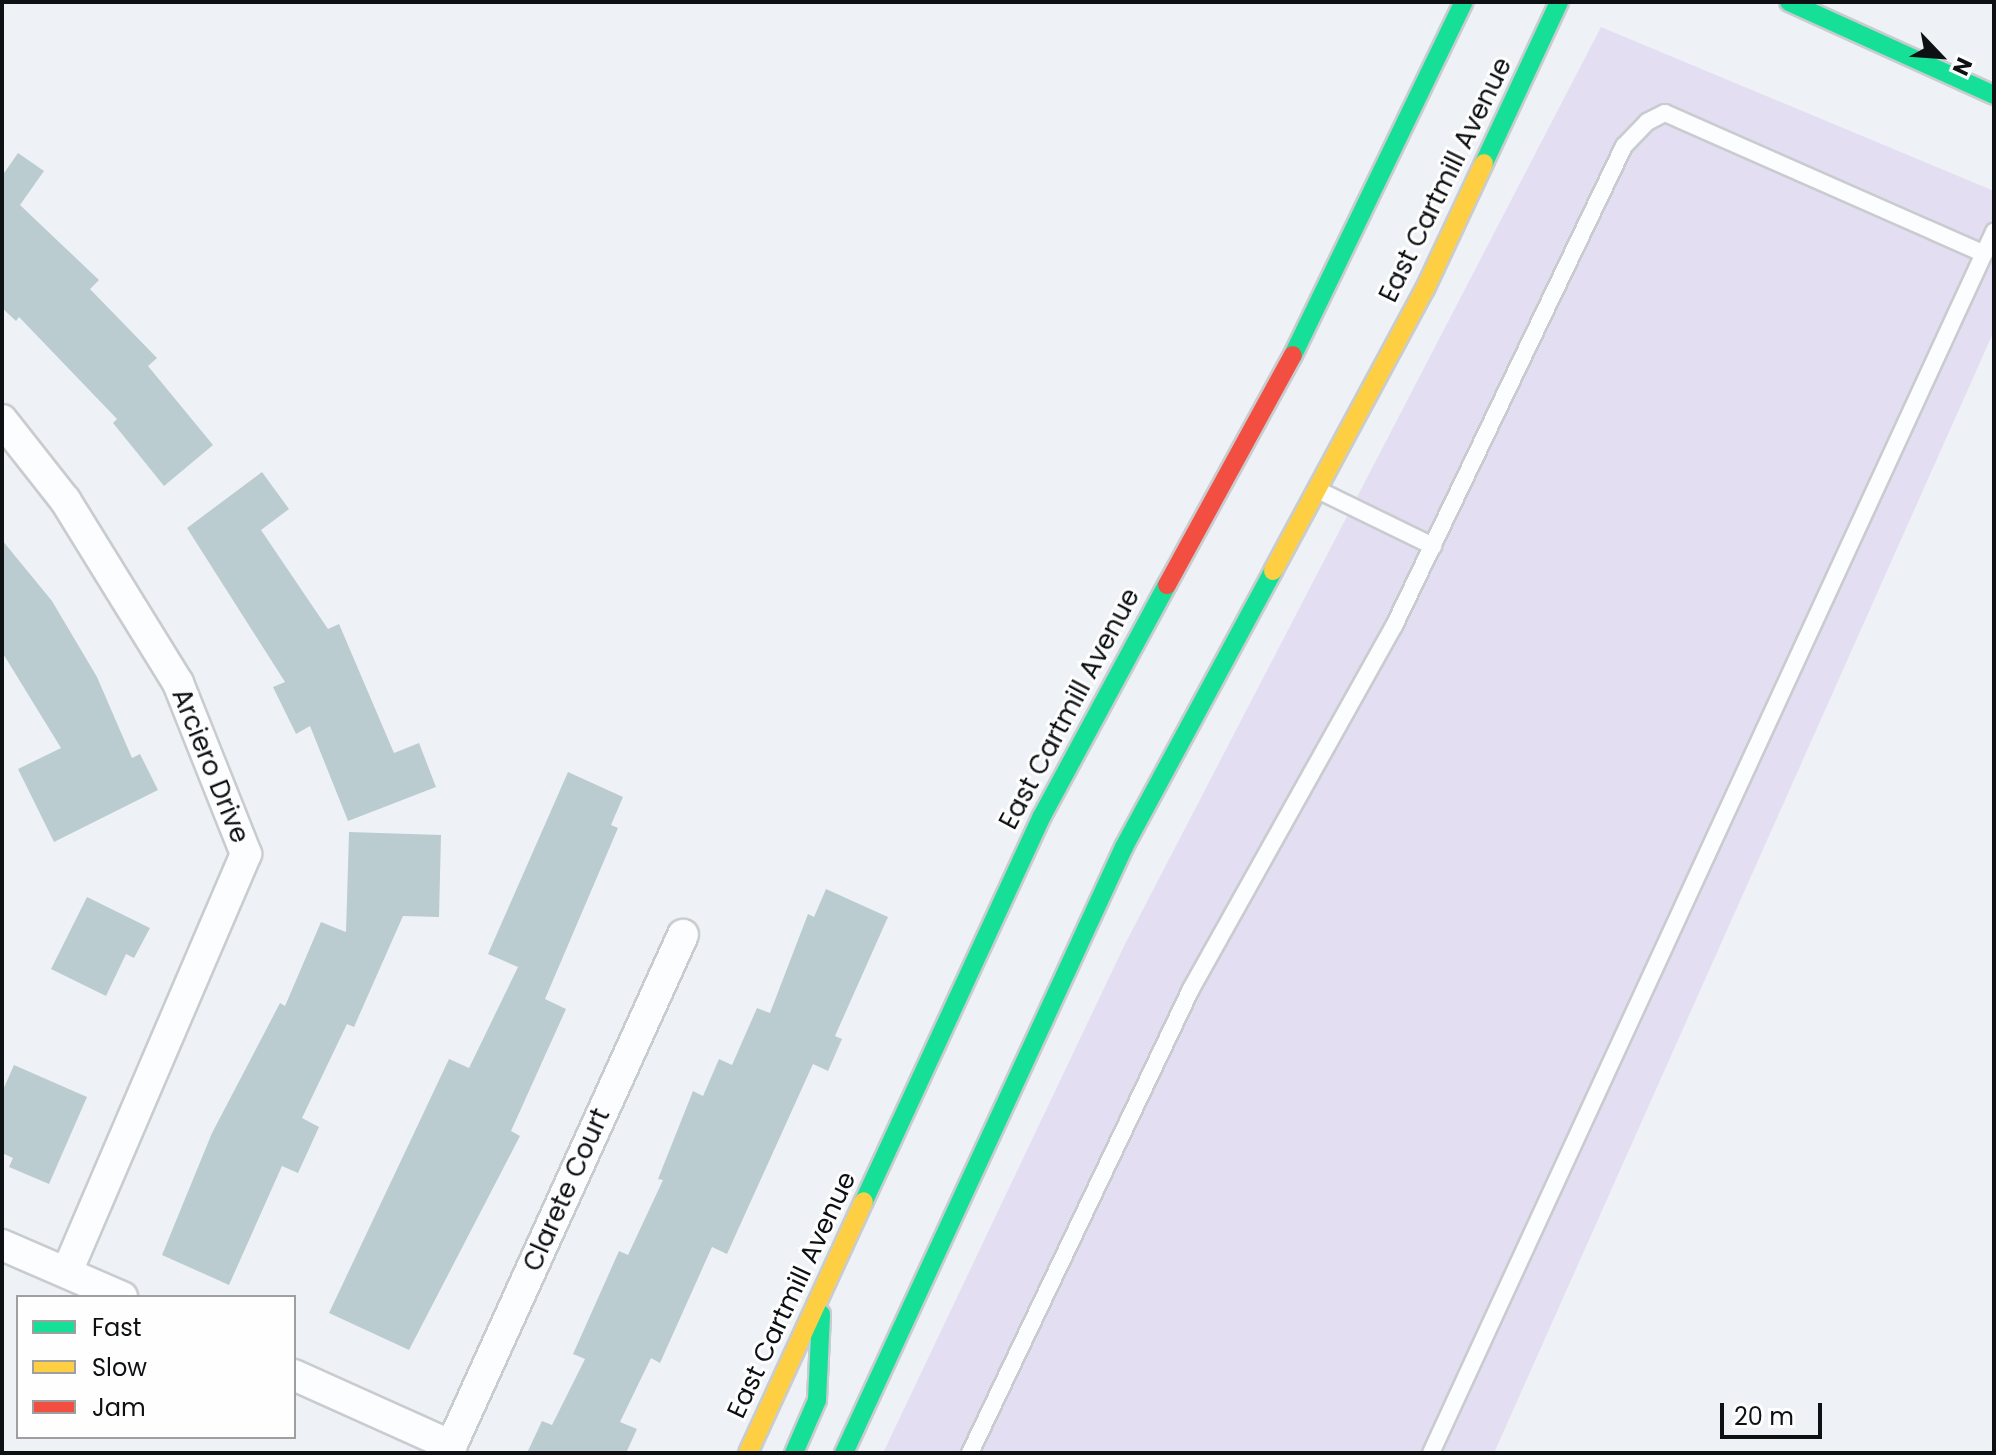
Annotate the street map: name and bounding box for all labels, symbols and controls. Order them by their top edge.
north arrow [1900,16,1980,96]
text: N [1945,52,1980,80]
street label: East Cartmill Avenue [1373,53,1519,307]
street label: East Cartmill Avenue [993,583,1147,835]
street label: Arciero Drive [165,684,255,848]
street label: Clarete Court [517,1104,617,1276]
street label: East Cartmill Avenue [721,1167,863,1423]
legend [16,1295,296,1439]
text: Fast [92,1311,142,1344]
text: Slow [92,1351,147,1384]
scale bar [1724,1387,1826,1437]
text: Jam [92,1391,146,1424]
text: 20 m [1734,1400,1794,1433]

